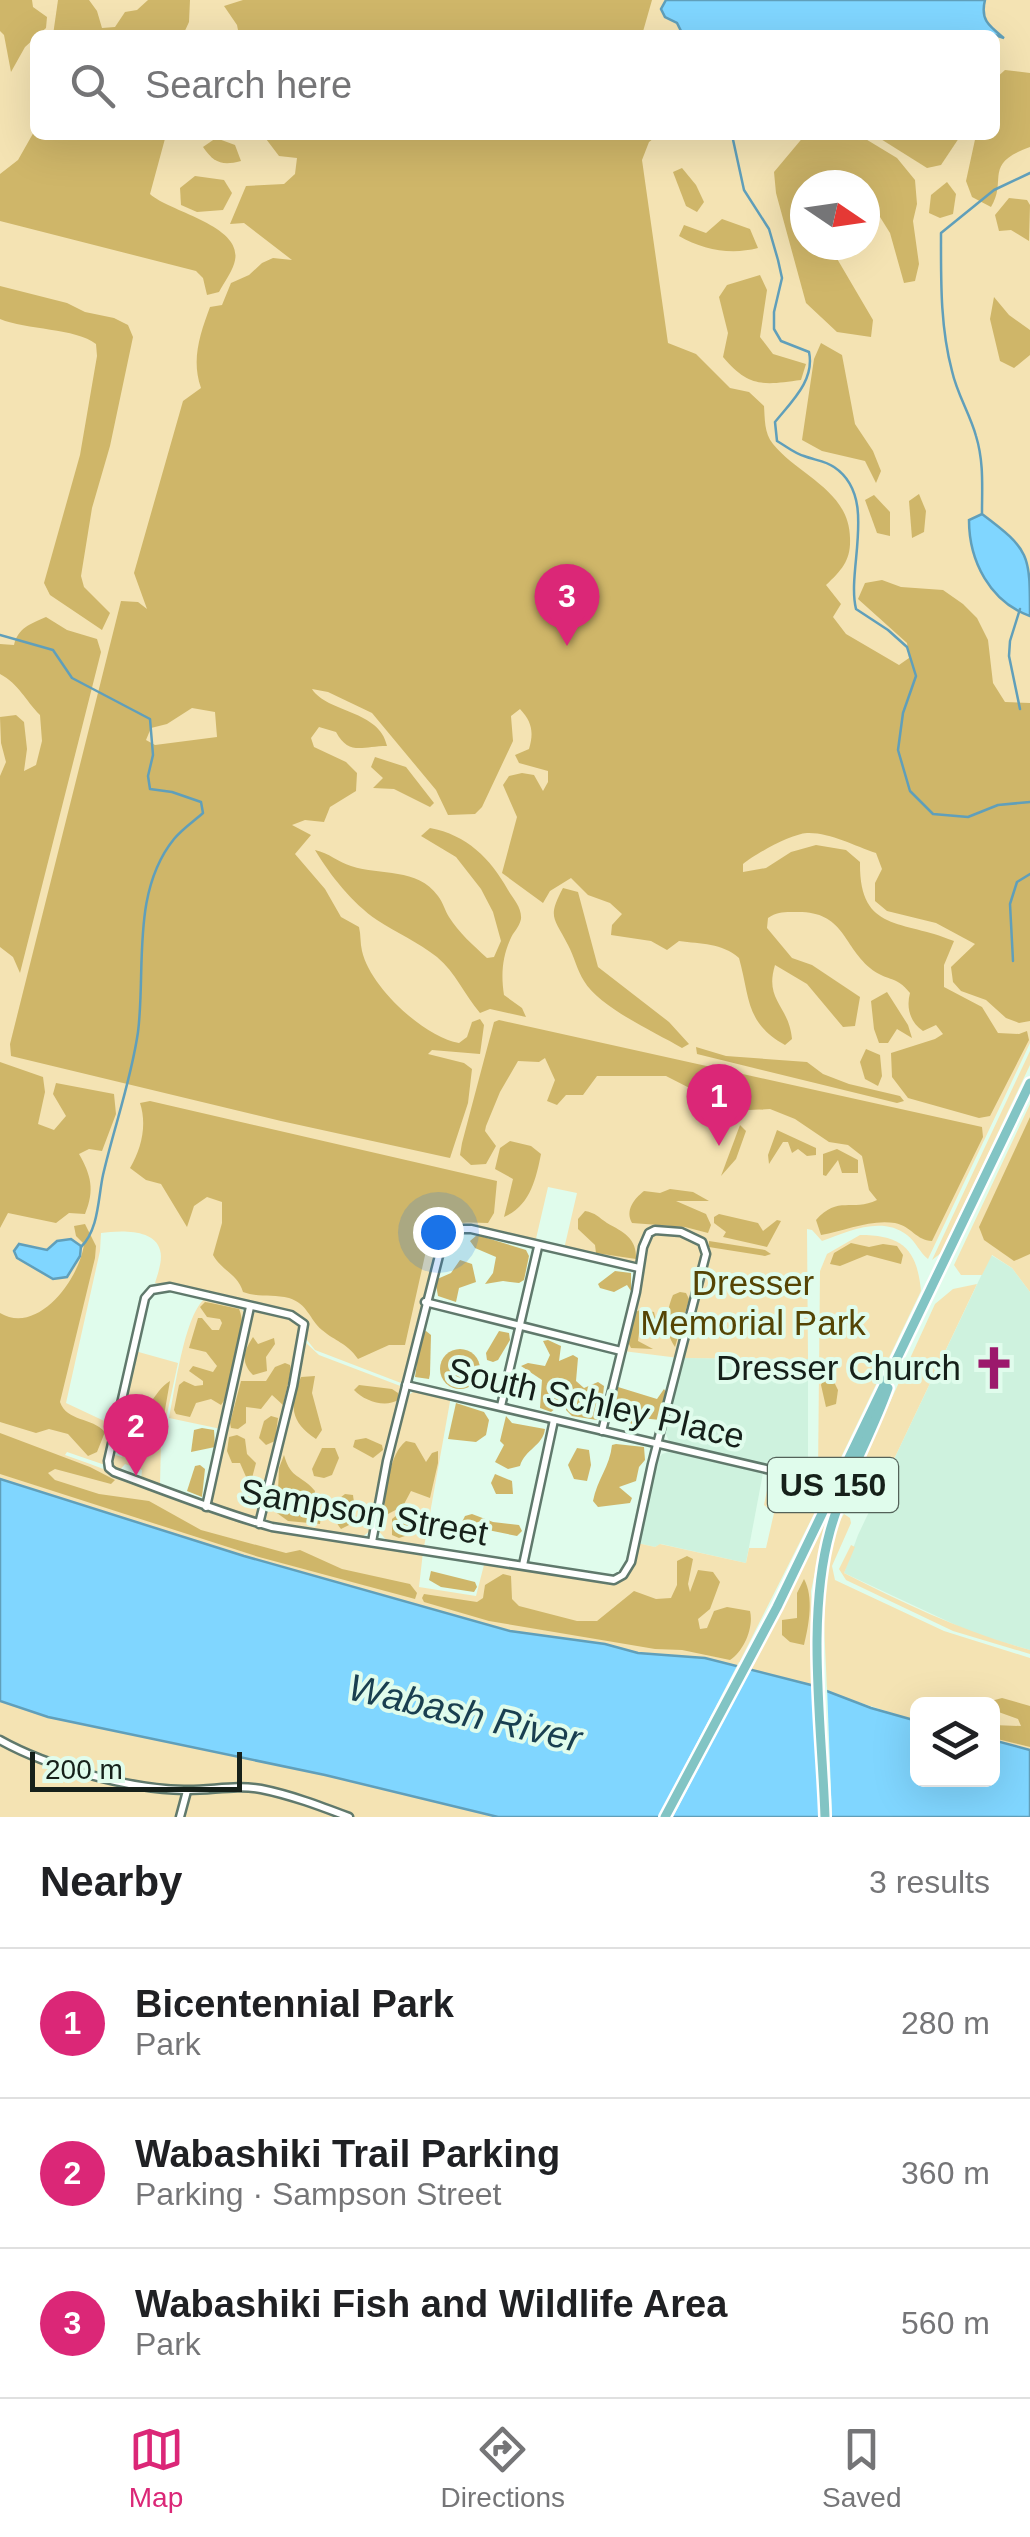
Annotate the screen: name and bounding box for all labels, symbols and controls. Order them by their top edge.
search box [30,30,1000,140]
icon: search [65,58,120,113]
text: Search here [145,64,352,106]
north arrow [790,170,880,260]
pin: 3 [534,564,600,646]
pin: 1 [686,1064,752,1146]
your location [413,1207,464,1258]
park label: Dresser Memorial Park [640,1263,866,1342]
church icon: Dresser Church [970,1344,1018,1392]
place label: Dresser Church [716,1348,961,1387]
street label: South Schley Place [444,1349,748,1456]
pin: 2 [104,1394,168,1476]
road number: US 150 [768,1458,898,1512]
street label: Sampson Street [237,1471,491,1553]
water label: Wabash River [344,1666,587,1761]
map controls [910,1697,1000,1787]
button: layers [910,1697,1000,1787]
scale bar [30,1747,242,1792]
text: 200 m [45,1754,123,1785]
text: Nearby [40,1858,182,1905]
text: 3 results [869,1864,990,1900]
text: Bicentennial Park [135,1983,454,2025]
text: 1 [64,2005,81,2041]
text: 280 m [901,2005,990,2041]
text: Park [135,2026,201,2062]
text: Wabashiki Trail Parking [135,2133,560,2175]
text: 2 [64,2155,81,2191]
text: 360 m [901,2155,990,2191]
text: Parking · Sampson Street [135,2176,501,2212]
text: Wabashiki Fish and Wildlife Area [135,2283,727,2325]
text: 3 [64,2305,81,2341]
text: 560 m [901,2305,990,2341]
text: Park [135,2326,201,2362]
tab: Map [129,2422,184,2514]
tab: Directions [441,2422,565,2514]
tab: Saved [822,2422,901,2514]

